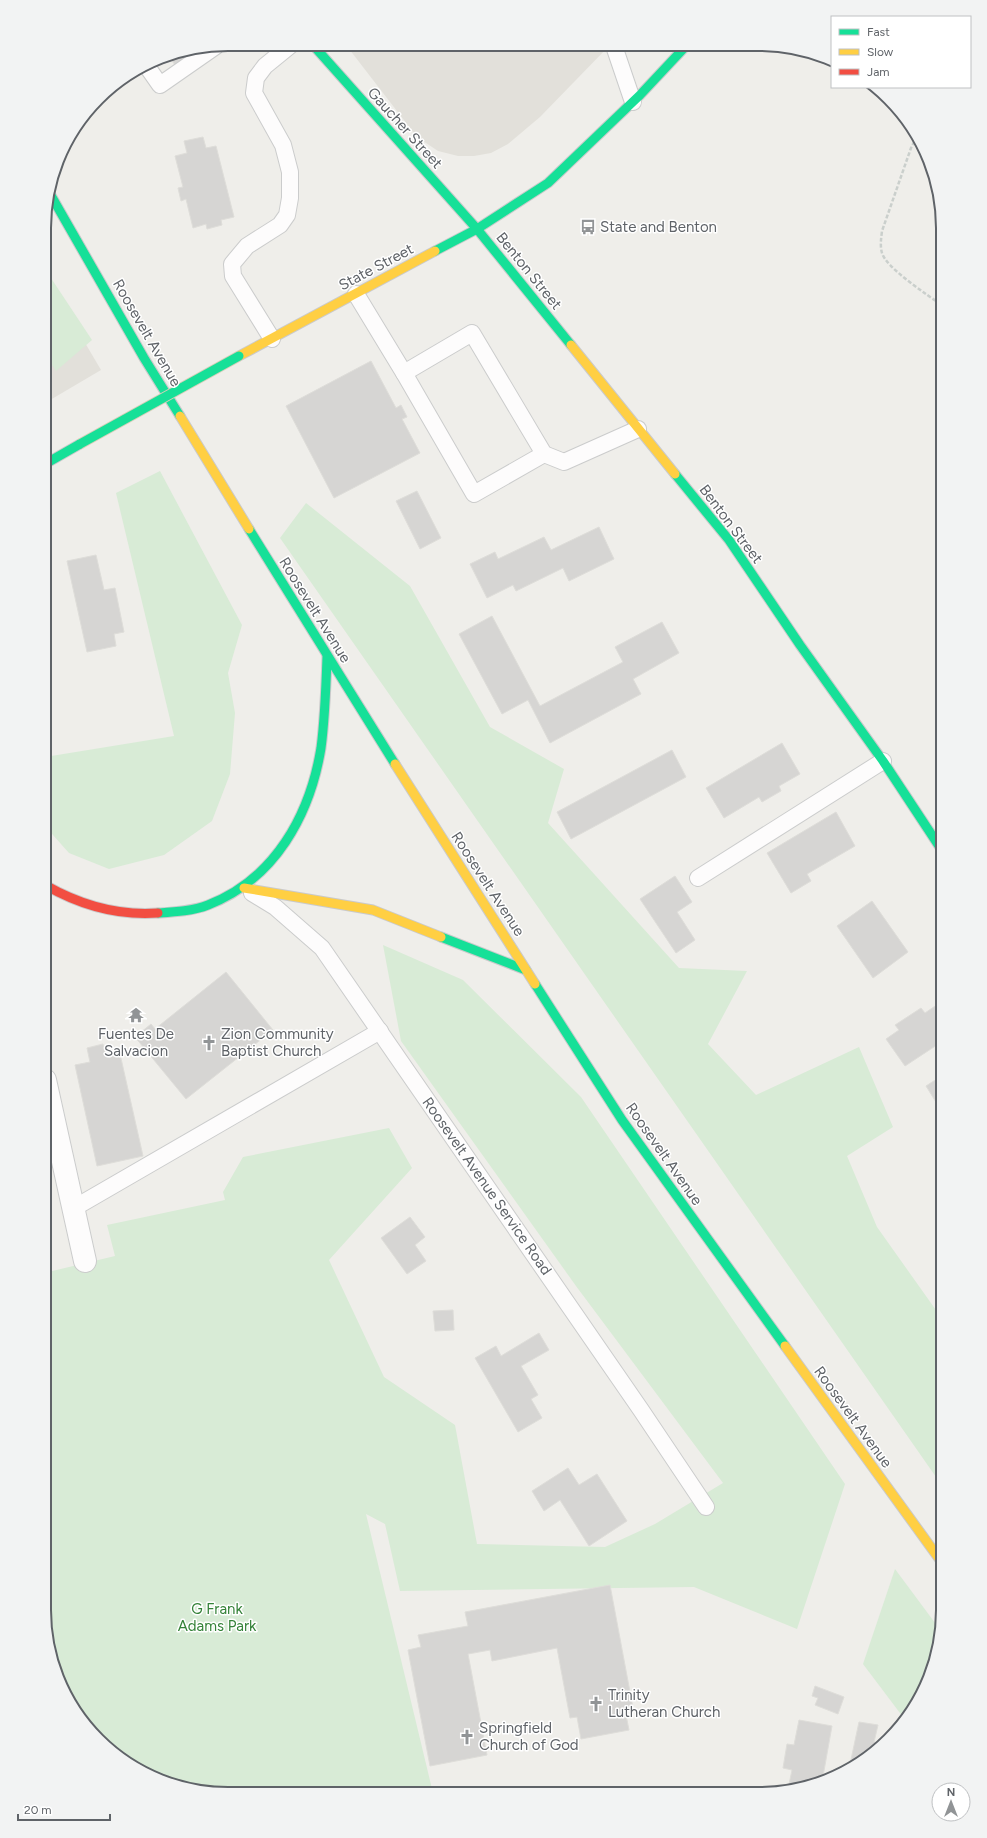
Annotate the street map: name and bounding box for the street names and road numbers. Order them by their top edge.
street label: Gaucher Street [364,84,446,172]
street label: Benton Street [492,229,566,313]
street label: State Street [336,240,417,294]
street label: Roosevelt Avenue [109,276,185,390]
street label: Benton Street [695,481,767,567]
street label: Roosevelt Avenue [275,554,355,666]
street label: Roosevelt Avenue [448,828,528,940]
street label: Roosevelt Avenue Service Road [419,1094,555,1278]
street label: Roosevelt Avenue [622,1099,706,1209]
street label: Roosevelt Avenue [810,1363,896,1471]

